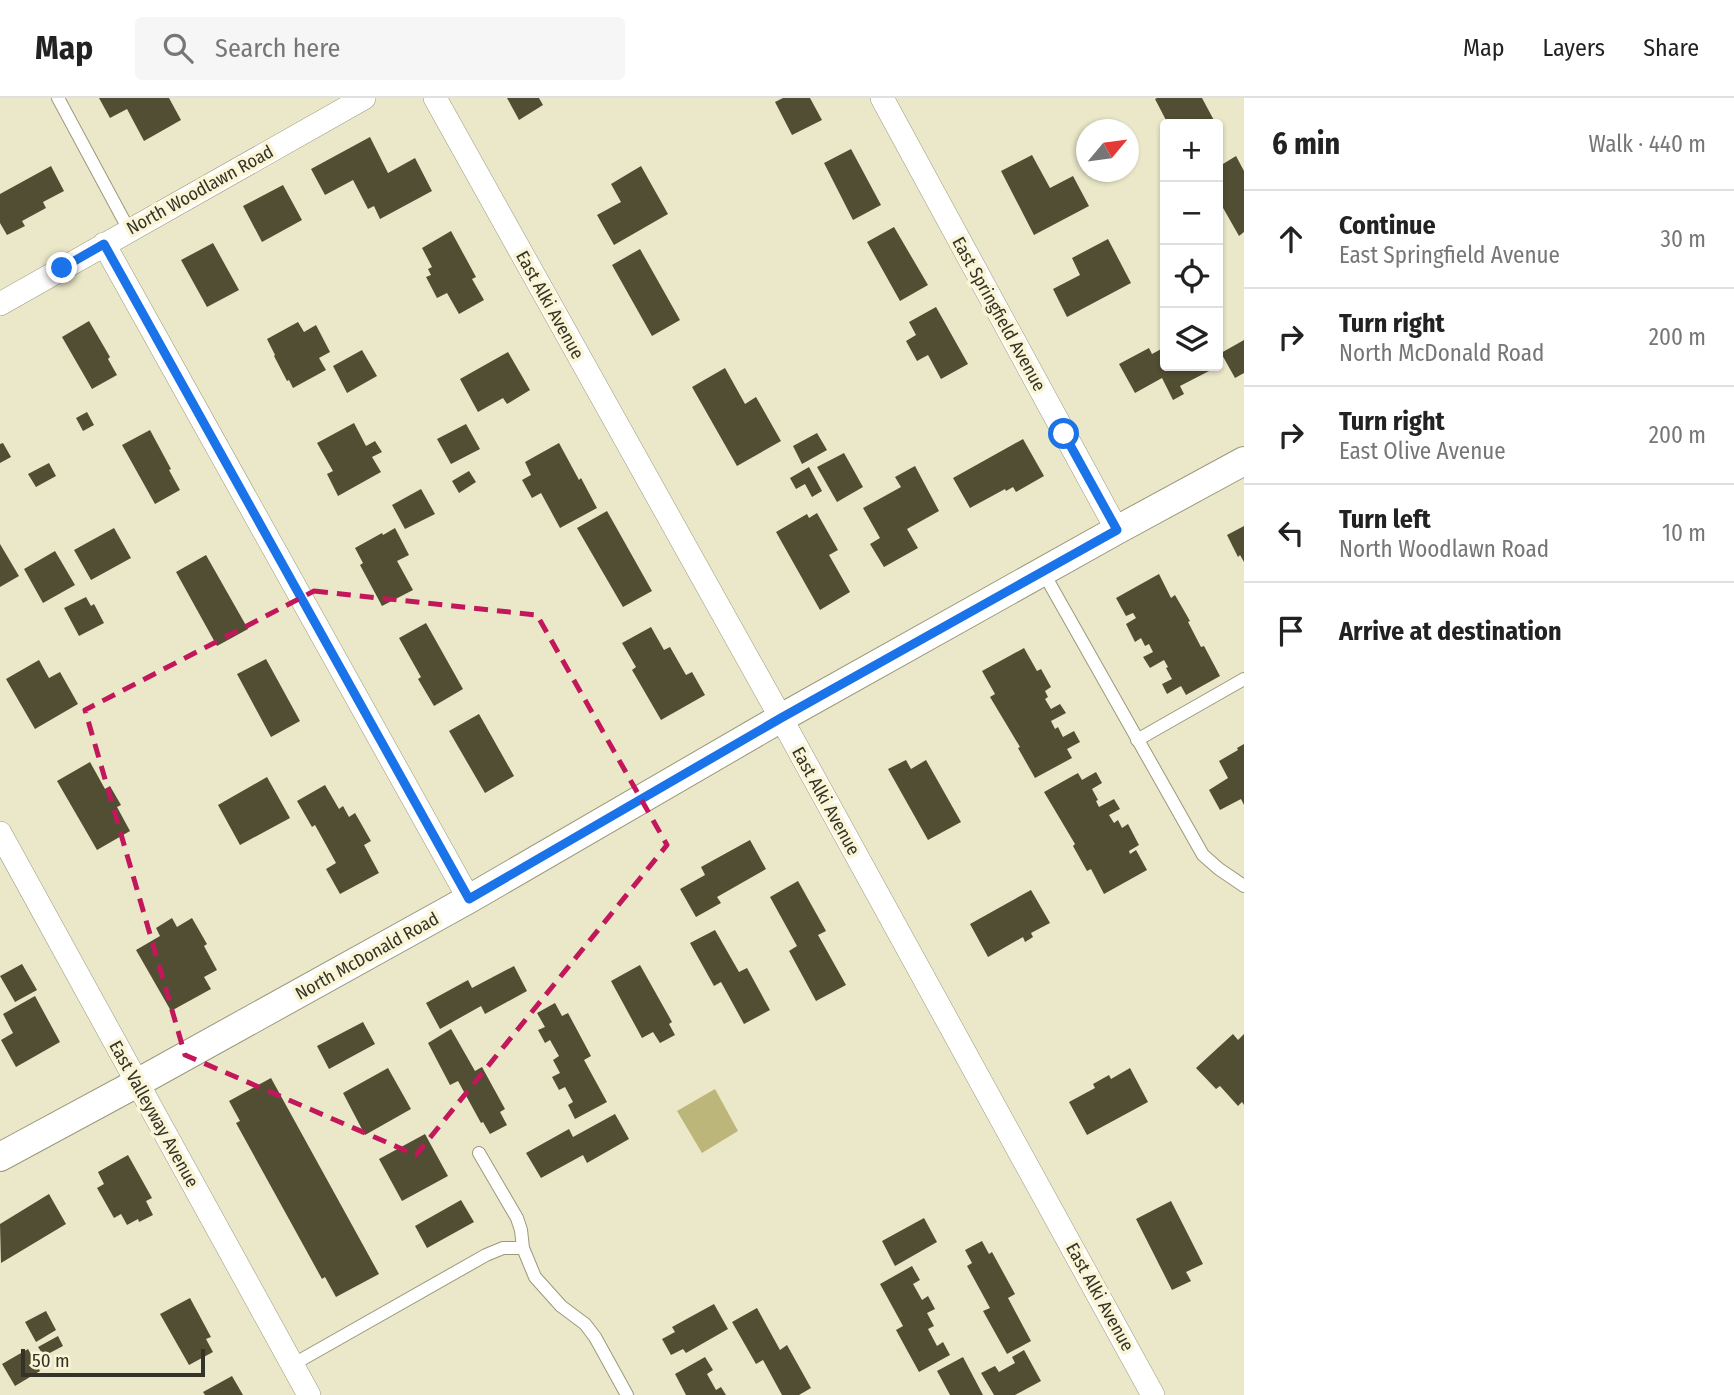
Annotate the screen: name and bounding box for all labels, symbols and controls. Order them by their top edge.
search box [135,17,625,80]
text: Map [35,28,93,68]
icon: search [159,29,197,67]
text: Search here [215,33,340,64]
text: Map [1463,34,1505,62]
text: Layers [1543,34,1605,62]
text: Share [1643,34,1699,62]
north arrow [1076,119,1139,182]
map controls [1160,119,1223,371]
button: + [1160,119,1223,182]
text: 6 min [1272,126,1340,162]
text: Walk · 440 m [1589,130,1706,158]
street label: North Woodlawn Road [123,141,277,239]
button: − [1160,182,1223,245]
text: Continue [1339,210,1436,241]
icon: ahead [1272,220,1310,258]
text: 30 m [1661,225,1706,253]
street label: East Springfield Avenue [947,233,1051,395]
text: East Springfield Avenue [1339,241,1560,269]
button: locate [1160,245,1223,308]
street label: East Alki Avenue [511,247,589,363]
route end [46,252,77,283]
button: layers [1160,308,1223,371]
text: Turn right [1339,308,1445,339]
icon: right [1272,318,1310,356]
text: 200 m [1649,323,1706,351]
text: North McDonald Road [1339,339,1544,367]
text: Turn right [1339,406,1445,437]
icon: right [1272,416,1310,454]
route start [1048,418,1079,449]
text: 200 m [1649,421,1706,449]
text: East Olive Avenue [1339,437,1506,465]
text: Turn left [1339,504,1431,535]
icon: left [1272,514,1310,552]
text: 10 m [1662,519,1706,547]
text: North Woodlawn Road [1339,535,1549,563]
icon: arrive [1272,612,1310,650]
text: Arrive at destination [1339,616,1562,647]
street label: East Alki Avenue [787,743,865,859]
street label: North McDonald Road [291,907,443,1005]
street label: East Valleyway Avenue [104,1037,204,1191]
street label: East Alki Avenue [1061,1239,1139,1355]
scale bar [21,1346,205,1378]
text: 50 m [32,1349,70,1372]

